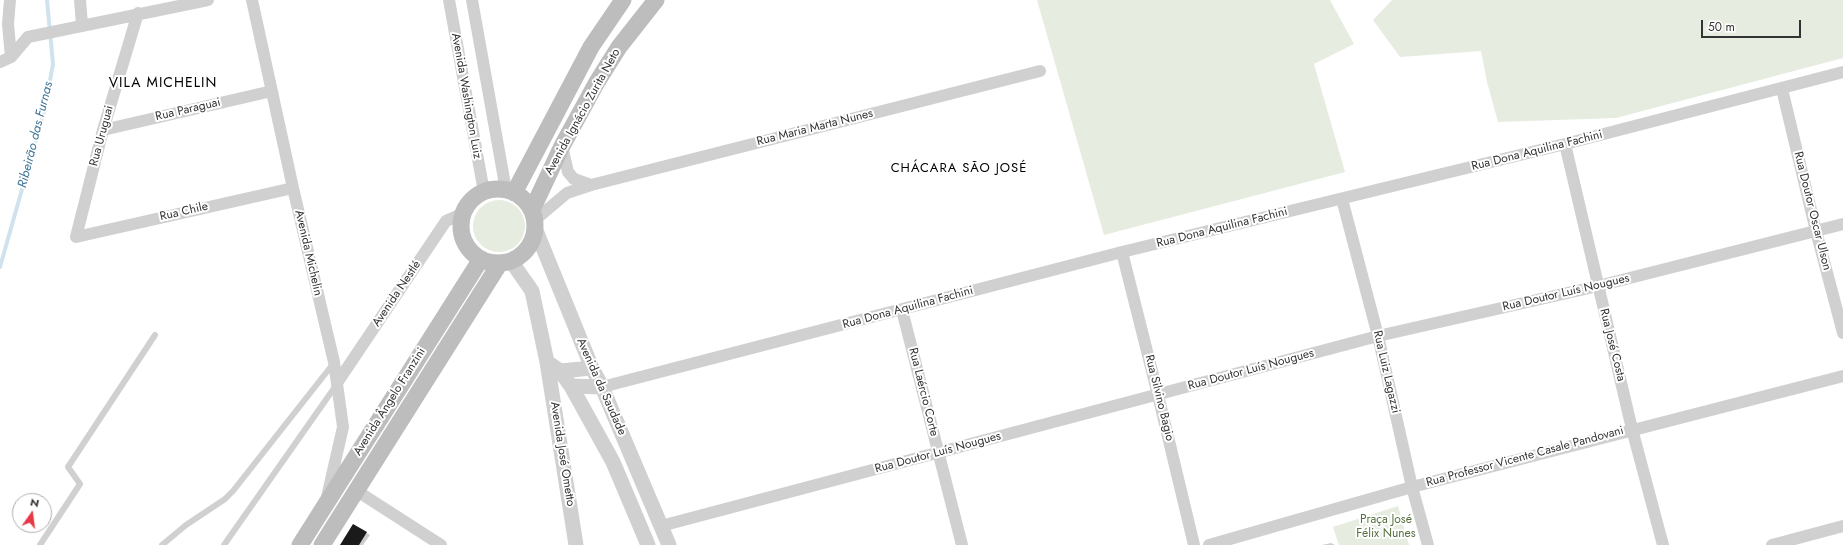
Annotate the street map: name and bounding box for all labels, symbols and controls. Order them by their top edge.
scale bar [1703,12,1803,38]
text: 50 m [1708,18,1735,36]
street label: Avenida Washington Luiz [448,32,484,160]
street label: Avenida Ignácio Zurita Neto [542,46,624,178]
district label: VILA MICHELIN [109,76,217,92]
water label: Ribeirão das Furnas [15,80,57,190]
street label: Rua Paraguai [154,96,222,124]
street label: Rua Uruguai [87,104,117,168]
street label: Rua Maria Marta Nunes [755,107,875,149]
street label: Rua Dona Aquilina Fachini [1470,128,1604,174]
street label: Rua Doutor Oscar Ulson [1790,150,1834,272]
district label: CHÁCARA SÃO JOSÉ [891,161,1027,177]
street label: Rua Chile [159,199,209,225]
street label: Rua Dona Aquilina Fachini [1155,205,1289,251]
street label: Avenida Michelin [291,209,325,297]
street label: Avenida Nestlé [370,258,424,330]
street label: Rua Doutor Luís Nougues [1501,271,1631,315]
street label: Rua Dona Aquilina Fachini [841,284,975,332]
street label: Rua José Costa [1596,307,1628,383]
street label: Rua Luiz Lagazzi [1369,329,1403,415]
street label: Avenida da Saudade [573,336,629,438]
street label: Avenida Ângelo Franzini [351,345,429,459]
street label: Rua Laércio Corte [905,346,941,438]
street label: Rua Doutor Luís Nougues [1186,346,1316,394]
street label: Rua Silvino Bagio [1141,353,1177,443]
street label: Avenida José Ometto [547,401,577,507]
street label: Rua Professor Vicente Casale Pandovani [1425,424,1625,490]
street label: Rua Doutor Luís Nougues [873,429,1003,477]
north arrow [12,493,52,533]
text: N [28,494,41,511]
park label: Praça José Félix Nunes [1356,513,1416,541]

